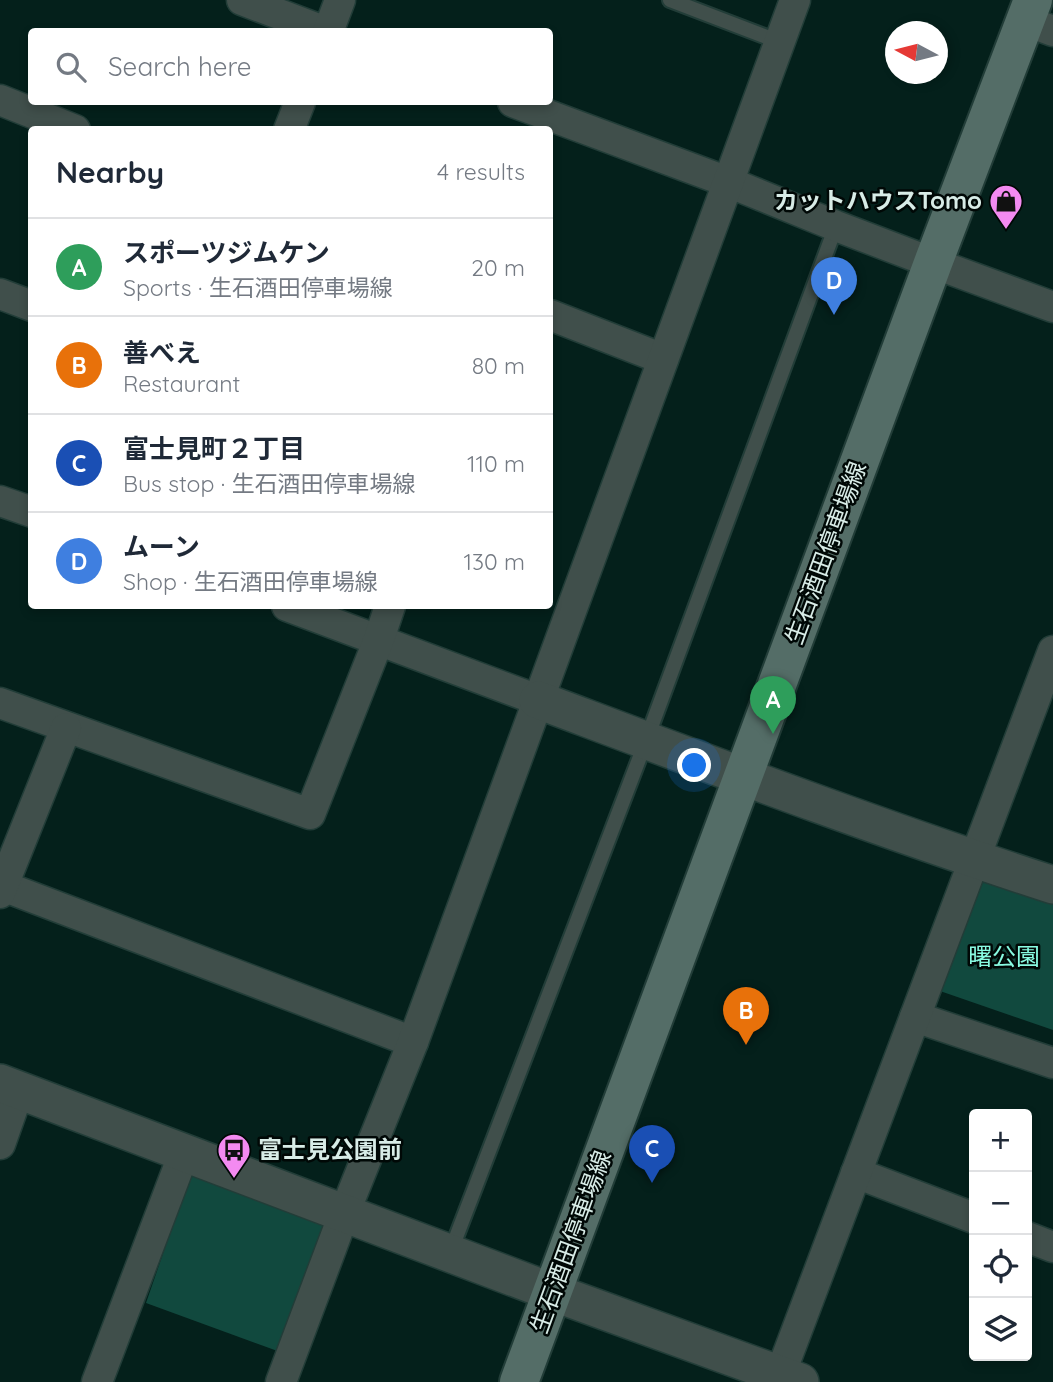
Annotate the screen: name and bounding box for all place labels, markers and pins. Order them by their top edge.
shop icon: カットハウスTomo [987,182,1025,231]
place label: カットハウスTomo [774,185,982,215]
pin: D [811,257,857,315]
pin: A [750,676,796,734]
pin: B [723,987,769,1045]
pin: C [629,1125,675,1183]
bus stop icon: 富士見公園前 [215,1131,253,1180]
place label: 富士見公園前 [258,1134,402,1164]

